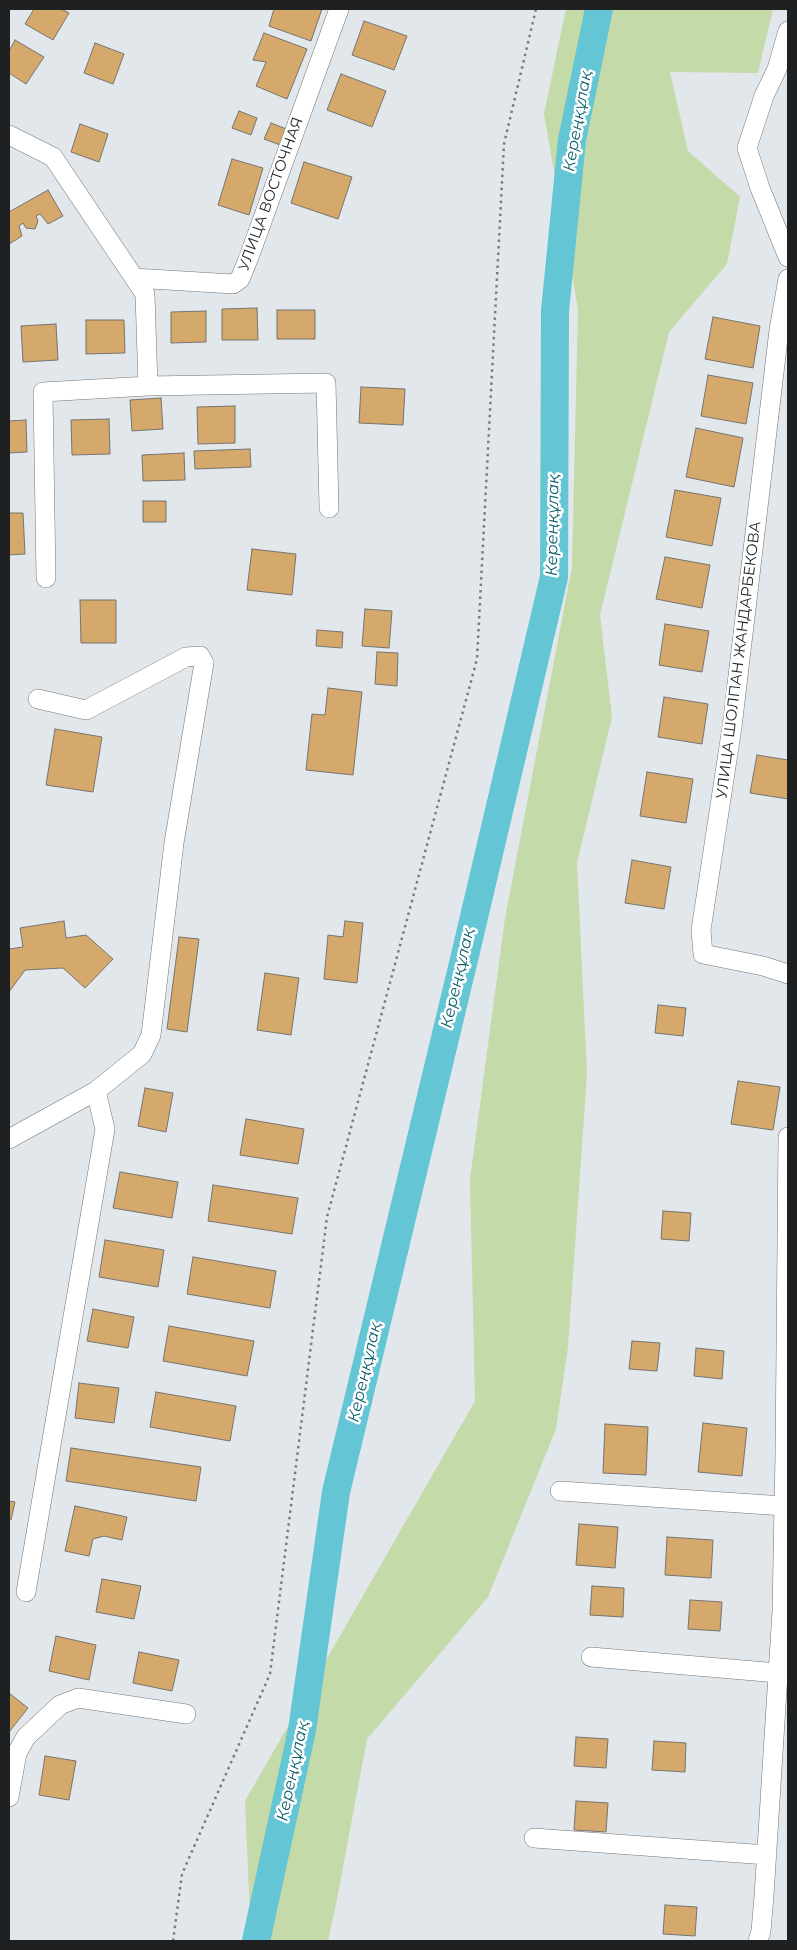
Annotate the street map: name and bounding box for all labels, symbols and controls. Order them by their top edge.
water label: Кереңқұлақ [560,69,596,173]
street label: УЛИЦА ВОСТОЧНАЯ [235,115,307,273]
water label: Кереңқұлақ [543,474,563,576]
street label: УЛИЦА ШОЛПАН ЖАНДАРБЕКОВА [713,520,765,800]
water label: Кереңқұлақ [437,926,479,1030]
water label: Кереңқұлақ [344,1320,386,1424]
water label: Кереңқұлақ [273,1719,313,1823]

